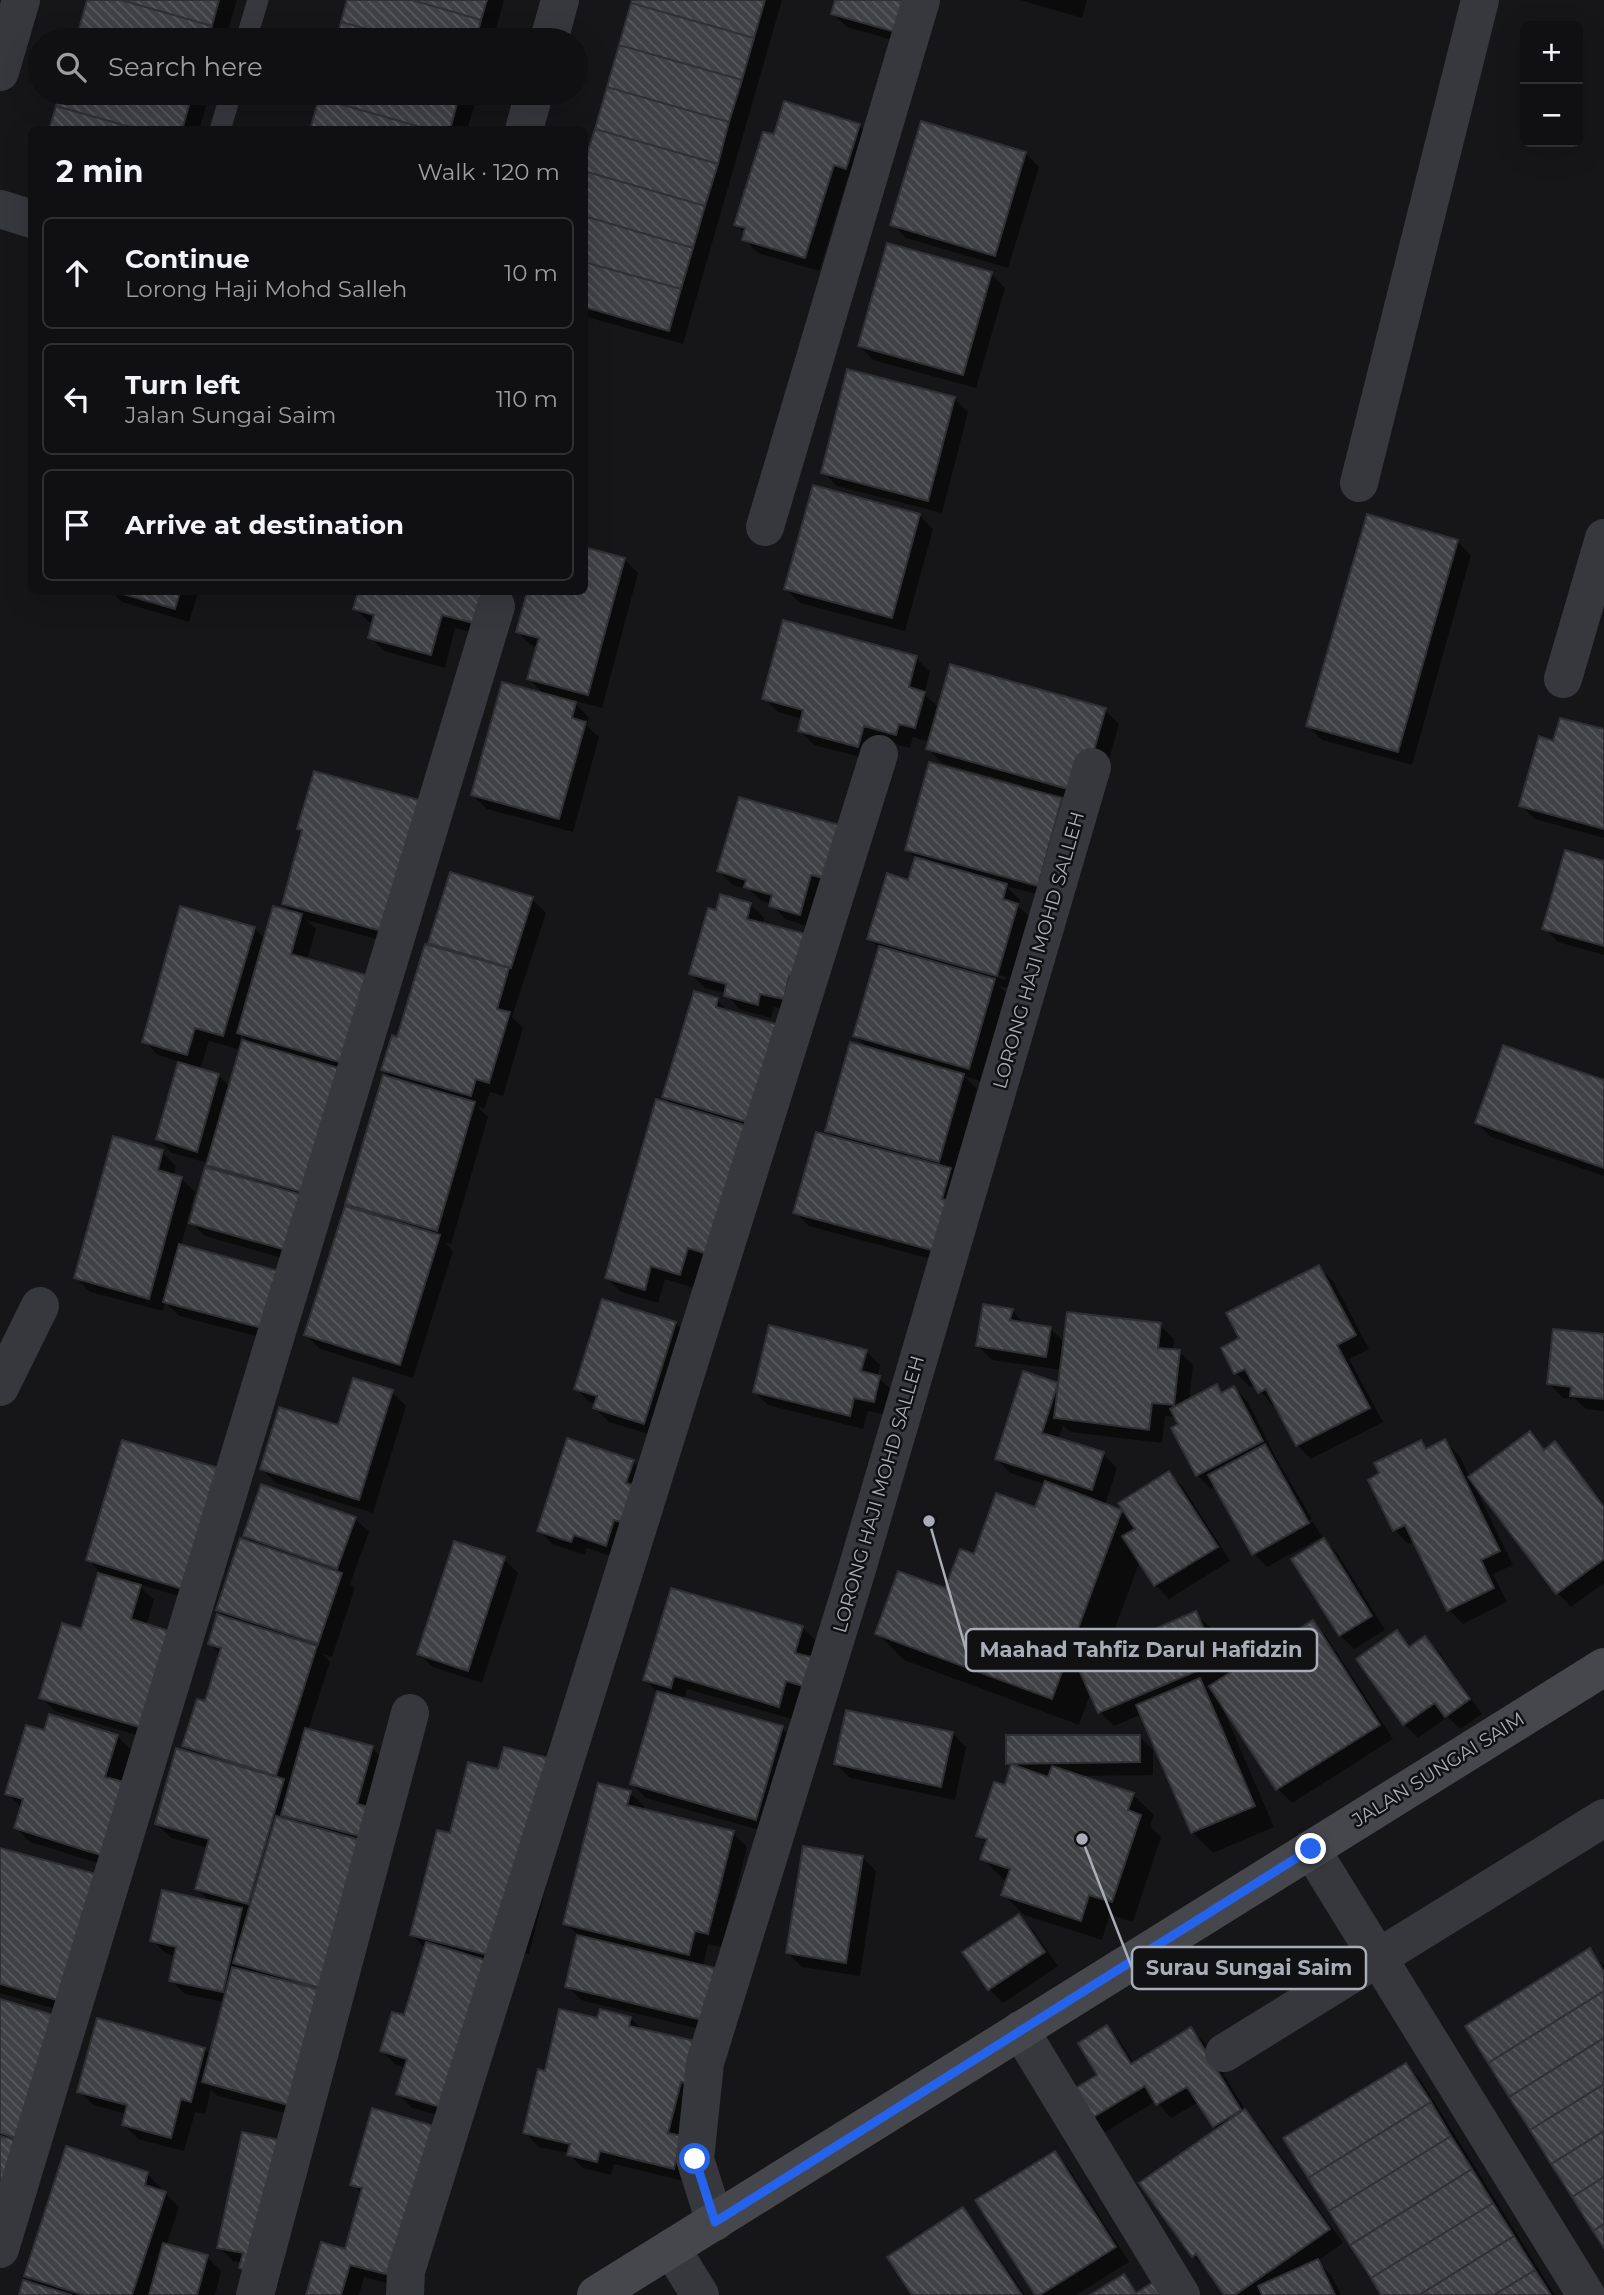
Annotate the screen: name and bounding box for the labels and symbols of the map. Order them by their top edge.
street label: LORONG HAJI MOHD SALLEH [988,809,1089,1091]
street label: LORONG HAJI MOHD SALLEH [828,1353,929,1635]
callout: Maahad Tahfiz Darul Hafidzin [966,1629,1317,1671]
text: Maahad Tahfiz Darul Hafidzin [980,1637,1302,1662]
street label: JALAN SUNGAI SAIM [1347,1707,1529,1832]
route end [1295,1833,1326,1864]
callout: Surau Sungai Saim [1132,1947,1366,1989]
text: Surau Sungai Saim [1146,1955,1352,1980]
route start [679,2143,710,2174]

